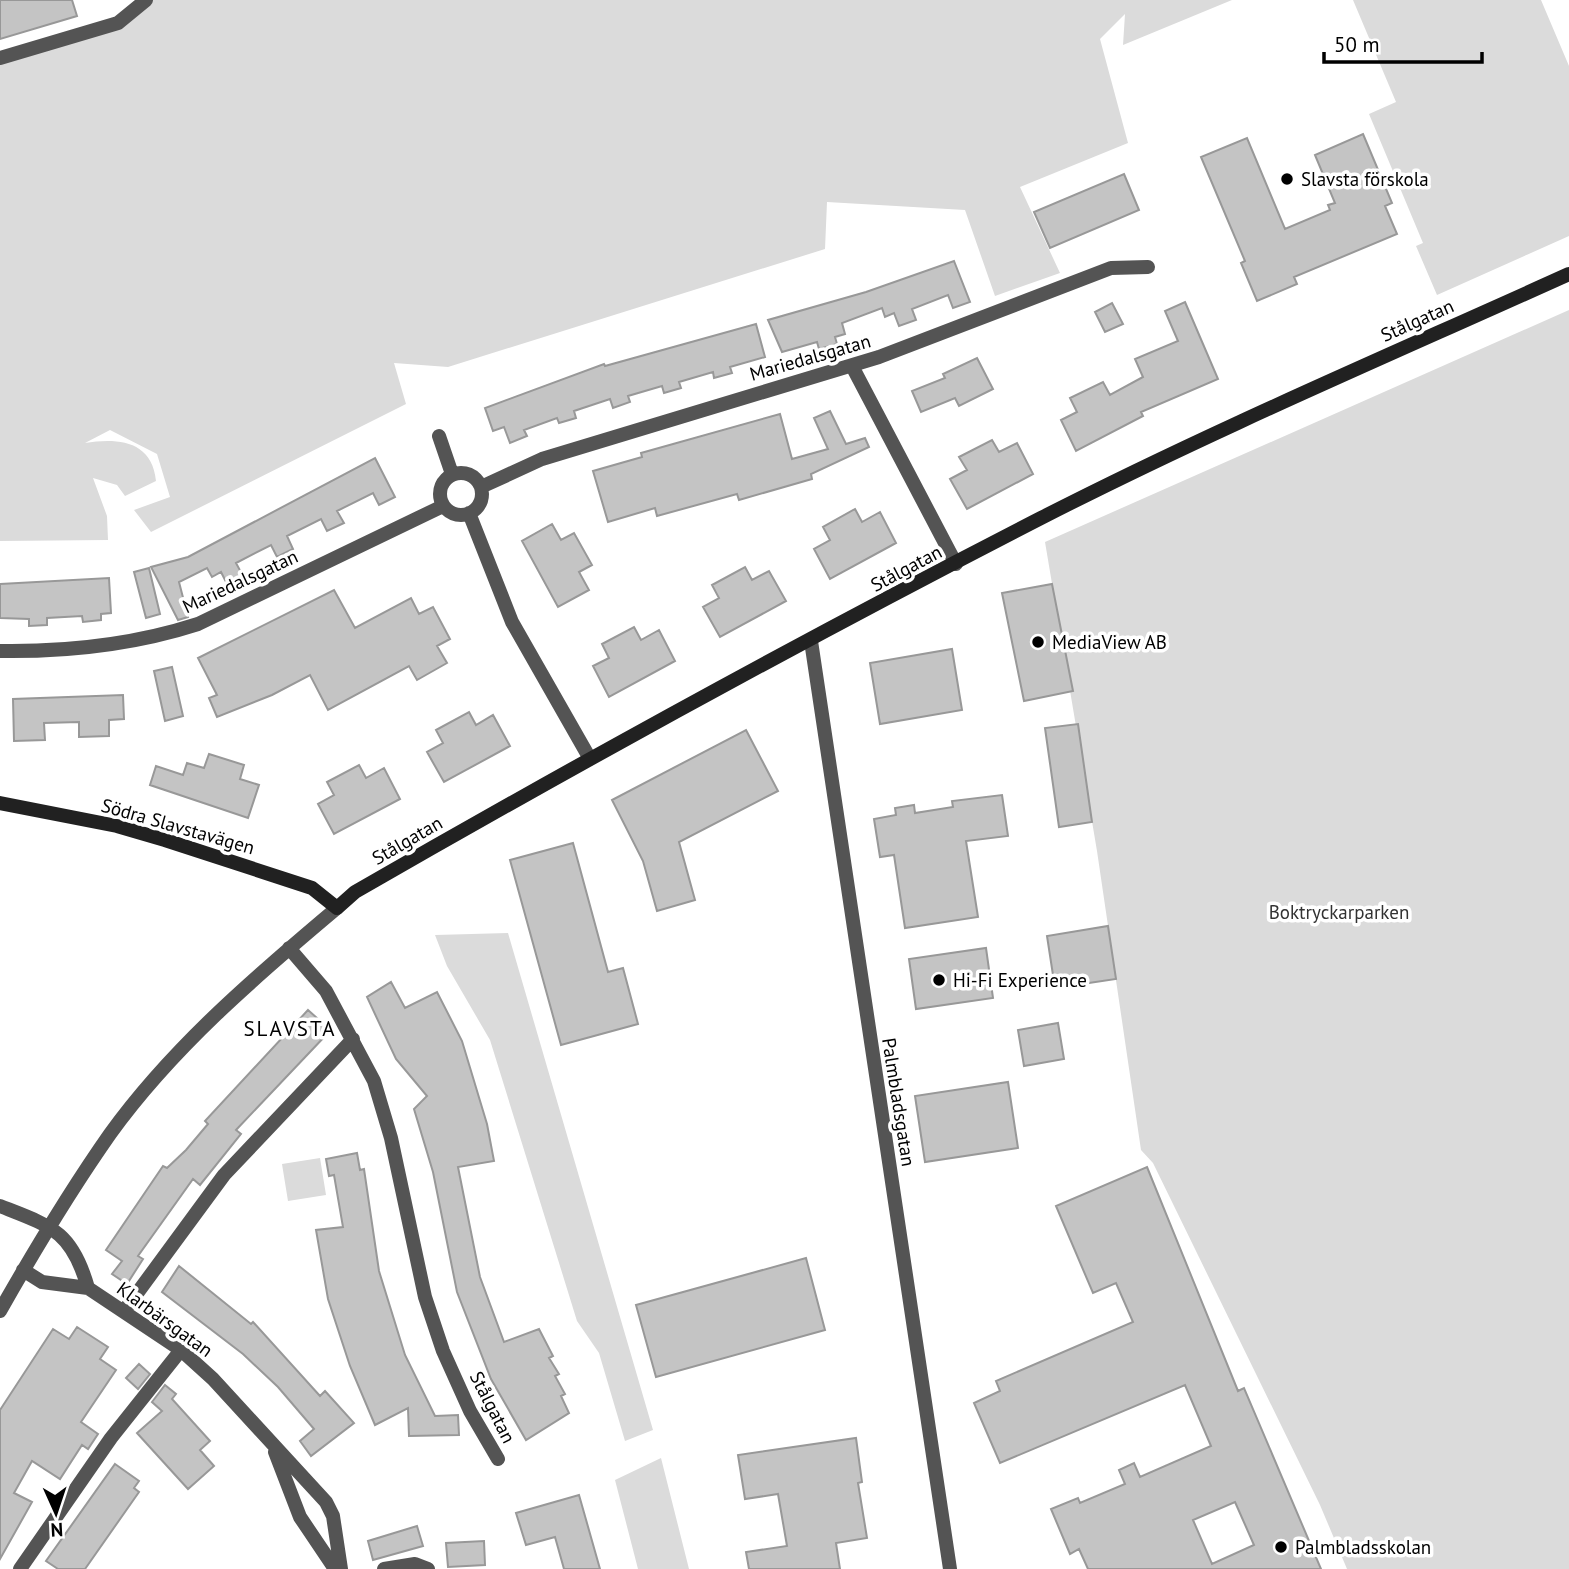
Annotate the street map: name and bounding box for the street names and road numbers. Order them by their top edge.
street label: Stålgatan [1377,293,1457,347]
street label: Mariedalsgatan [747,328,873,386]
street label: Stålgatan [866,539,946,597]
street label: Mariedalsgatan [178,544,302,618]
street label: Södra Slavstavägen [99,793,257,859]
street label: Stålgatan [367,810,447,870]
street label: Palmbladsgatan [877,1036,921,1168]
street label: Klarbärsgatan [112,1276,218,1362]
street label: Stålgatan [465,1367,521,1447]

